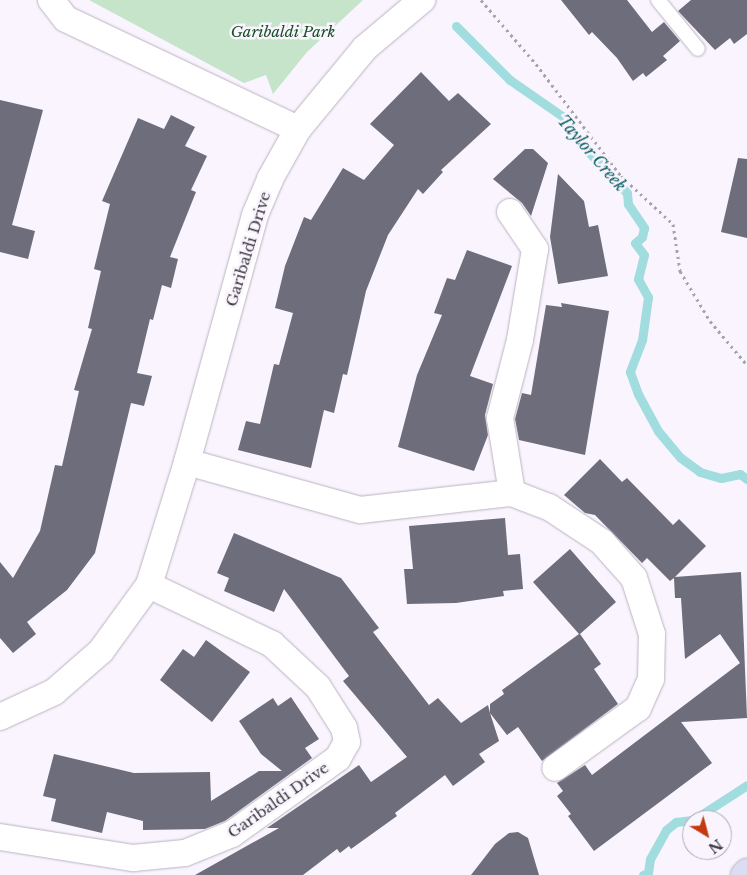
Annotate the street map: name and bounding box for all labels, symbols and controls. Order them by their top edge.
park label: Garibaldi Park [231,23,335,41]
water label: Taylor Creek [554,111,630,195]
street label: Garibaldi Drive [222,189,274,309]
street label: Garibaldi Drive [224,758,332,842]
north arrow [682,810,732,860]
text: N [705,835,726,857]

